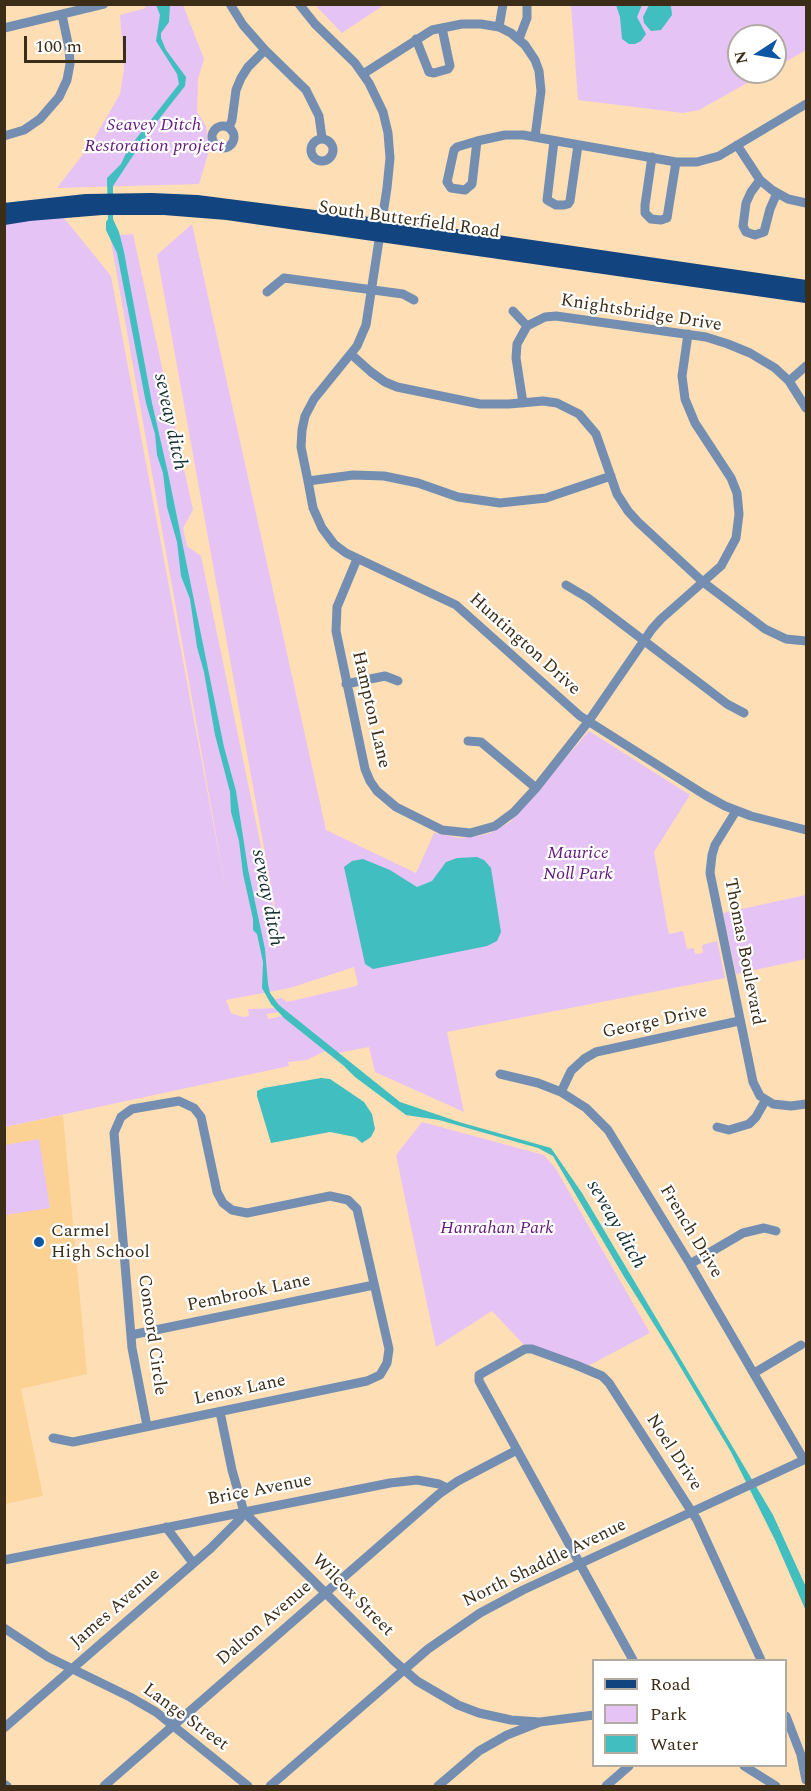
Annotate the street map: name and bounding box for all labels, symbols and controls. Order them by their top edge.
scale bar [27,24,129,62]
north arrow [727,24,787,84]
text: 100 m [35,33,82,60]
text: N [728,48,754,66]
park label: Seavey Ditch Restoration project [84,115,224,158]
street label: South Butterfield Road [317,198,501,244]
street label: Knightsbridge Drive [559,291,723,337]
water label: seveay ditch [147,371,191,473]
street label: Huntington Drive [464,589,584,701]
street label: Hampton Lane [346,649,394,771]
park label: Maurice Noll Park [543,843,613,886]
water label: seveay ditch [245,848,287,948]
street label: Thomas Boulevard [718,877,768,1027]
street label: George Drive [601,1001,709,1045]
water label: seveay ditch [580,1176,650,1274]
street label: French Drive [654,1182,726,1282]
park label: Hanrahan Park [440,1218,554,1240]
place label: Carmel High School [51,1221,150,1264]
marker: Carmel High School [32,1235,46,1249]
street label: Pembrook Lane [185,1270,313,1318]
street label: Concord Circle [132,1273,170,1397]
street label: Lenox Lane [192,1371,288,1411]
street label: Noel Drive [640,1411,706,1495]
street label: Brice Avenue [206,1470,314,1512]
street label: North Shaddle Avenue [460,1515,630,1613]
street label: Wilcox Street [306,1550,398,1642]
street label: James Avenue [67,1564,165,1654]
street label: Dalton Avenue [213,1577,317,1671]
legend [592,1659,787,1767]
text: Road [650,1671,691,1698]
street label: Lange Street [138,1680,232,1756]
text: Park [650,1701,687,1728]
text: Water [650,1731,698,1758]

